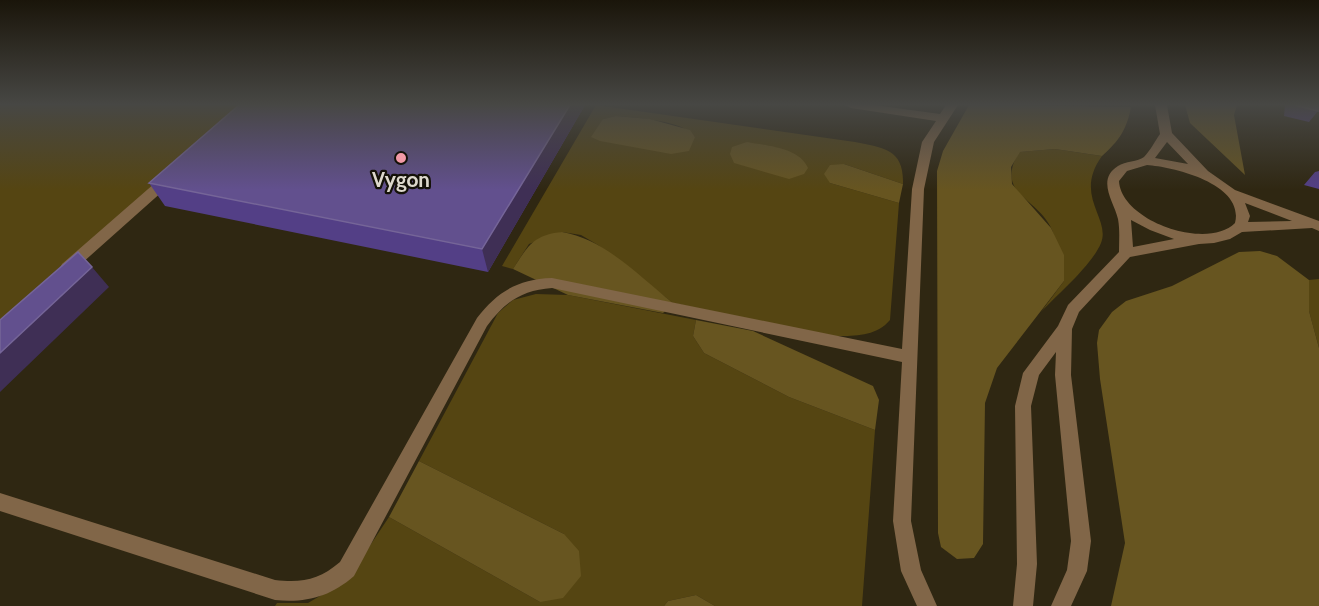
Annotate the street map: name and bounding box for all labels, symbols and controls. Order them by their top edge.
marker: Vygon [394,151,408,165]
place label: Vygon [372,167,430,192]

